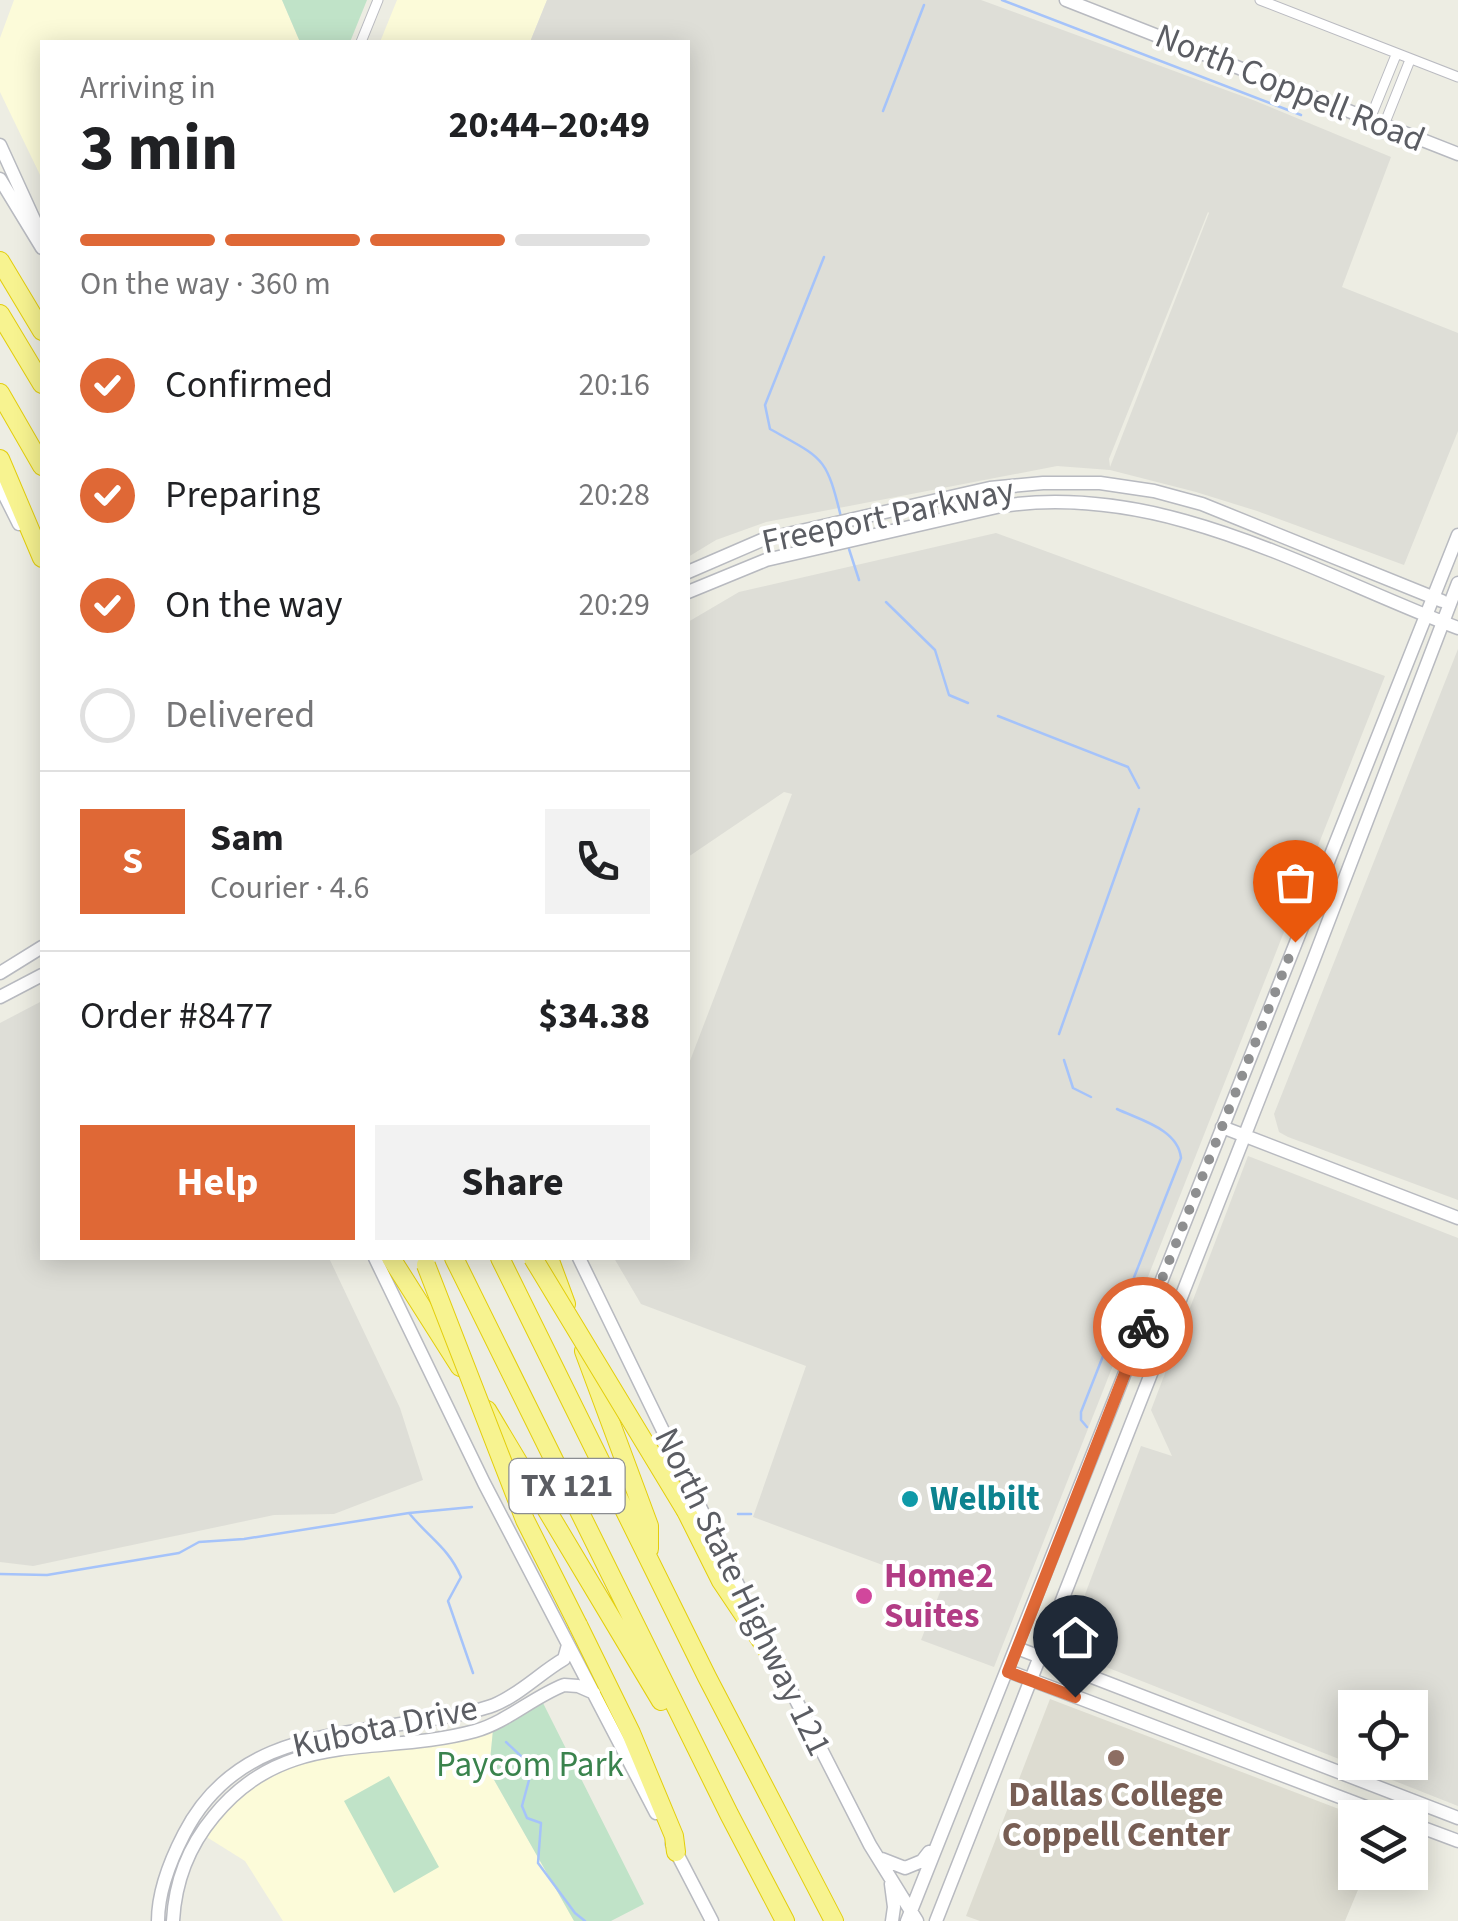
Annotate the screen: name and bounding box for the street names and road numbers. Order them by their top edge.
street label: North Coppell Road [1148,11,1432,165]
street label: Freeport Parkway [757,465,1019,567]
street label: North State Highway 121 [642,1419,844,1765]
road number: TX 121 [510,1459,624,1513]
street label: Kubota Drive [288,1683,482,1771]

